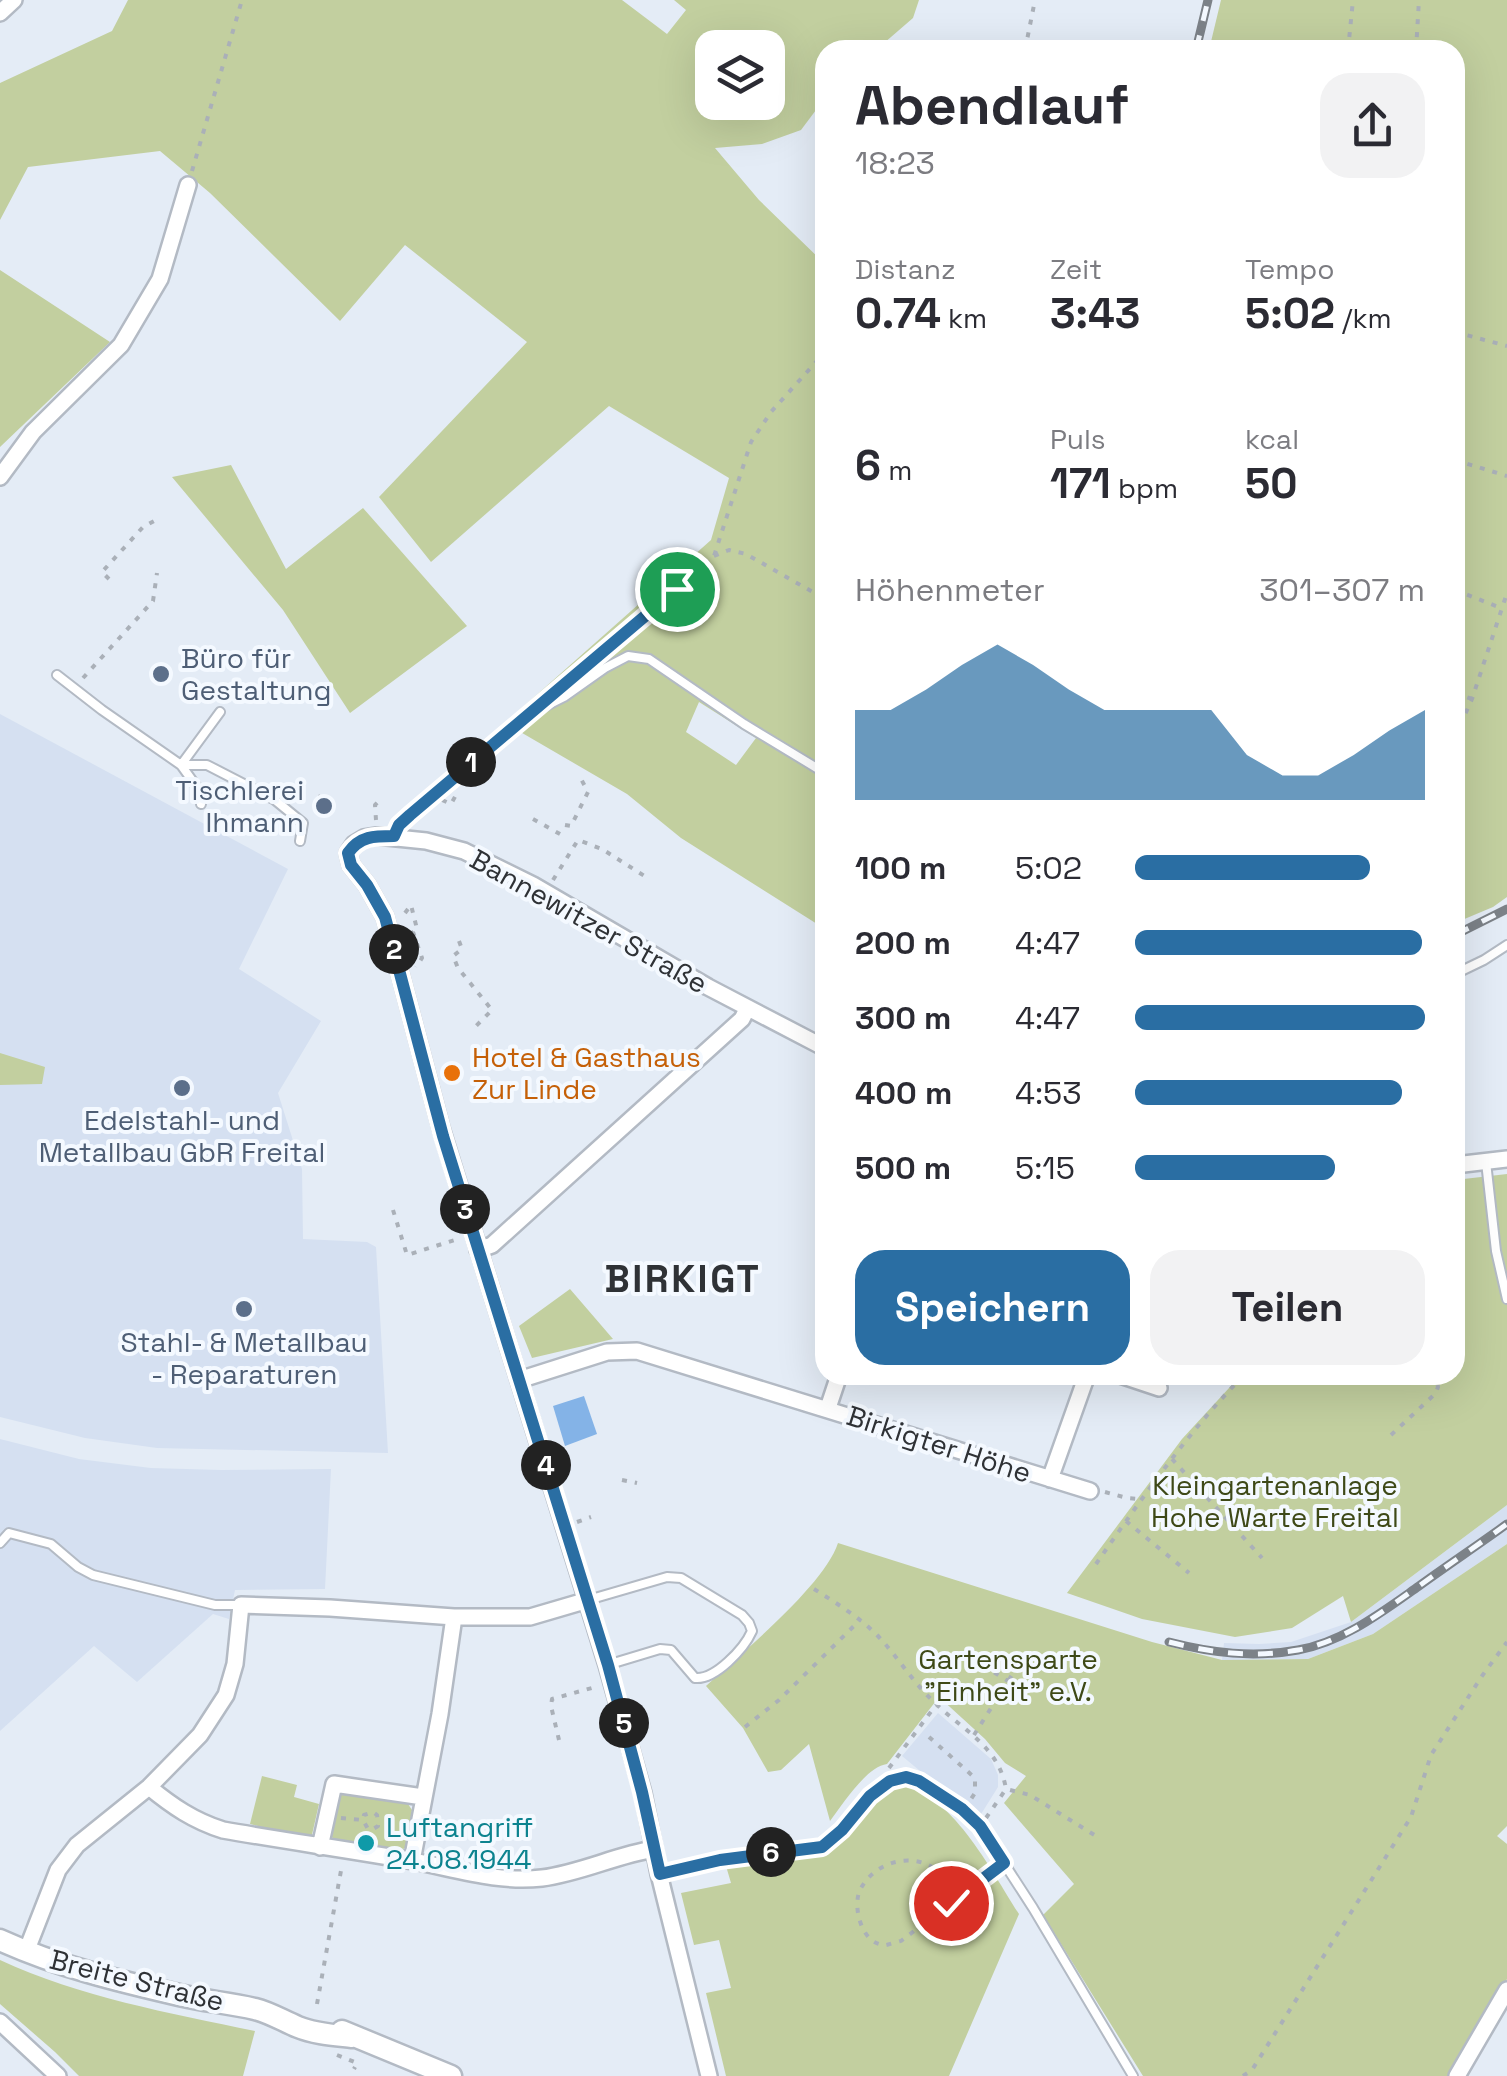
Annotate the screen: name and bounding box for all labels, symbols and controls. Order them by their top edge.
map controls [695,30,785,120]
button: layers [695,30,785,120]
text: Abendlauf [855,70,1129,140]
button: share [1320,73,1425,178]
text: 18:23 [855,143,935,183]
text: Distanz [855,251,956,287]
text: Zeit [1050,251,1102,287]
text: Tempo [1245,251,1335,287]
text: 0.74 [855,287,941,340]
text: 3:43 [1050,287,1140,340]
text: 5:02 [1245,287,1335,340]
text: km [941,300,987,336]
text: /km [1335,300,1392,336]
text: Puls [1050,421,1106,457]
text: kcal [1245,421,1299,457]
text: 6 [855,439,881,492]
text: m [881,452,912,488]
text: 171 [1050,457,1111,510]
text: 50 [1245,457,1297,510]
text: bpm [1111,470,1178,506]
pin [635,547,720,632]
icon: arrive [650,562,705,617]
text: Höhenmeter [855,570,1045,610]
text: 301–307 m [1259,570,1425,610]
place label: Büro für Gestaltung [181,640,331,708]
marker: Büro für Gestaltung [150,663,172,685]
pin: 1 [446,737,496,787]
text: 1 [465,744,477,780]
place label: Tischlerei Ihmann [175,772,304,840]
marker: Tischlerei Ihmann [313,795,335,817]
street label: Bannewitzer Straße [464,841,714,1001]
text: 100 m [855,848,946,888]
text: 5:02 [1015,848,1082,888]
text: 200 m [855,923,951,963]
text: 4:47 [1015,923,1080,963]
pin: 2 [369,924,419,974]
text: 2 [386,931,402,967]
text: 300 m [855,998,951,1038]
text: 4:47 [1015,998,1080,1038]
place label: Hotel & Gasthaus Zur Linde [472,1039,701,1107]
marker: Hotel & Gasthaus Zur Linde [441,1062,463,1084]
text: 400 m [855,1073,952,1113]
text: 4:53 [1015,1073,1082,1113]
marker: Edelstahl- und Metallbau GbR Freital [171,1077,193,1099]
place label: Edelstahl- und Metallbau GbR Freital [39,1102,325,1170]
text: 500 m [855,1148,951,1188]
text: 5:15 [1015,1148,1075,1188]
pin: 3 [440,1184,490,1234]
text: 3 [456,1191,474,1227]
button: Speichern [855,1250,1130,1365]
button: Teilen [1150,1250,1425,1365]
district label: BIRKIGT [605,1255,761,1303]
marker: Stahl- & Metallbau - Reparaturen [233,1298,255,1320]
place label: Stahl- & Metallbau - Reparaturen [120,1324,368,1392]
street label: Birkigter Höhe [842,1397,1036,1491]
pin: 4 [521,1440,571,1490]
text: 4 [537,1447,555,1483]
park label: Kleingartenanlage Hohe Warte Freital [1151,1467,1399,1535]
park label: Gartensparte "Einheit" e.V. [918,1641,1098,1709]
pin: 5 [599,1698,649,1748]
text: 5 [616,1705,632,1741]
place label: Luftangriff 24.08.1944 [386,1809,533,1877]
pin: 6 [746,1827,796,1877]
marker: Luftangriff 24.08.1944 [355,1832,377,1854]
text: 6 [762,1834,780,1870]
pin [909,1861,994,1946]
icon: check [924,1876,979,1931]
street label: Breite Straße [46,1941,228,2019]

